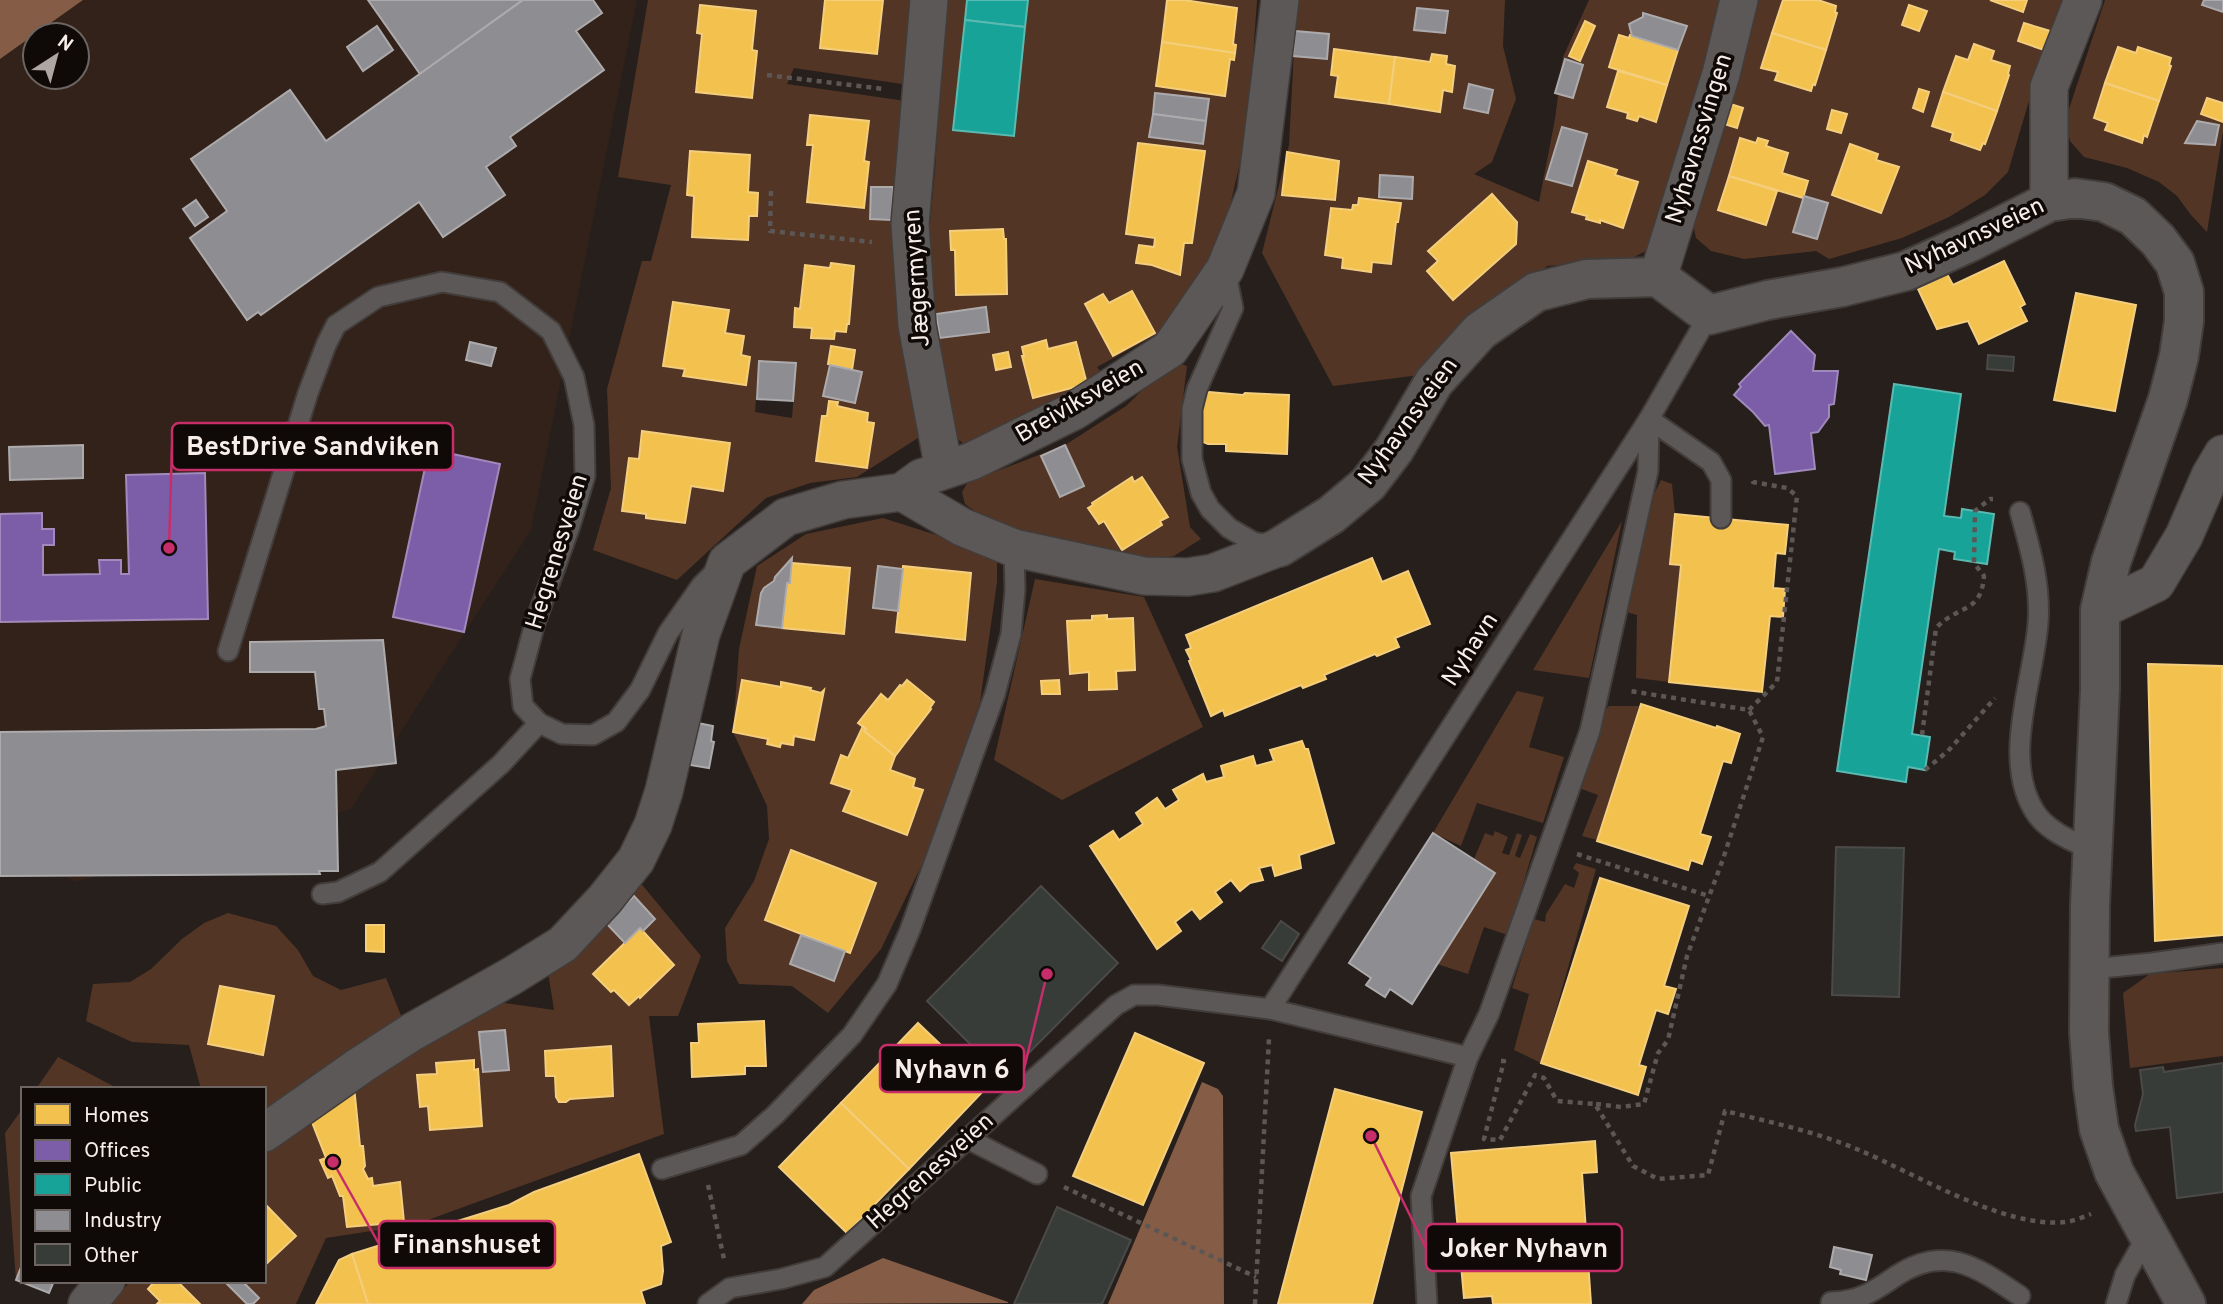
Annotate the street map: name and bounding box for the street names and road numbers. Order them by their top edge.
street label: Nyhavnssvingen [1660,50,1740,228]
street label: Nyhavnsveien [1900,192,2050,282]
street label: Jægermyren [898,208,938,348]
street label: Nyhavnsveien [1353,352,1465,492]
street label: Breiviksveien [1011,353,1149,451]
street label: Hegrenesveien [520,471,596,633]
street label: Nyhavn [1436,607,1506,693]
street label: Hegrenesveien [861,1107,1001,1237]

